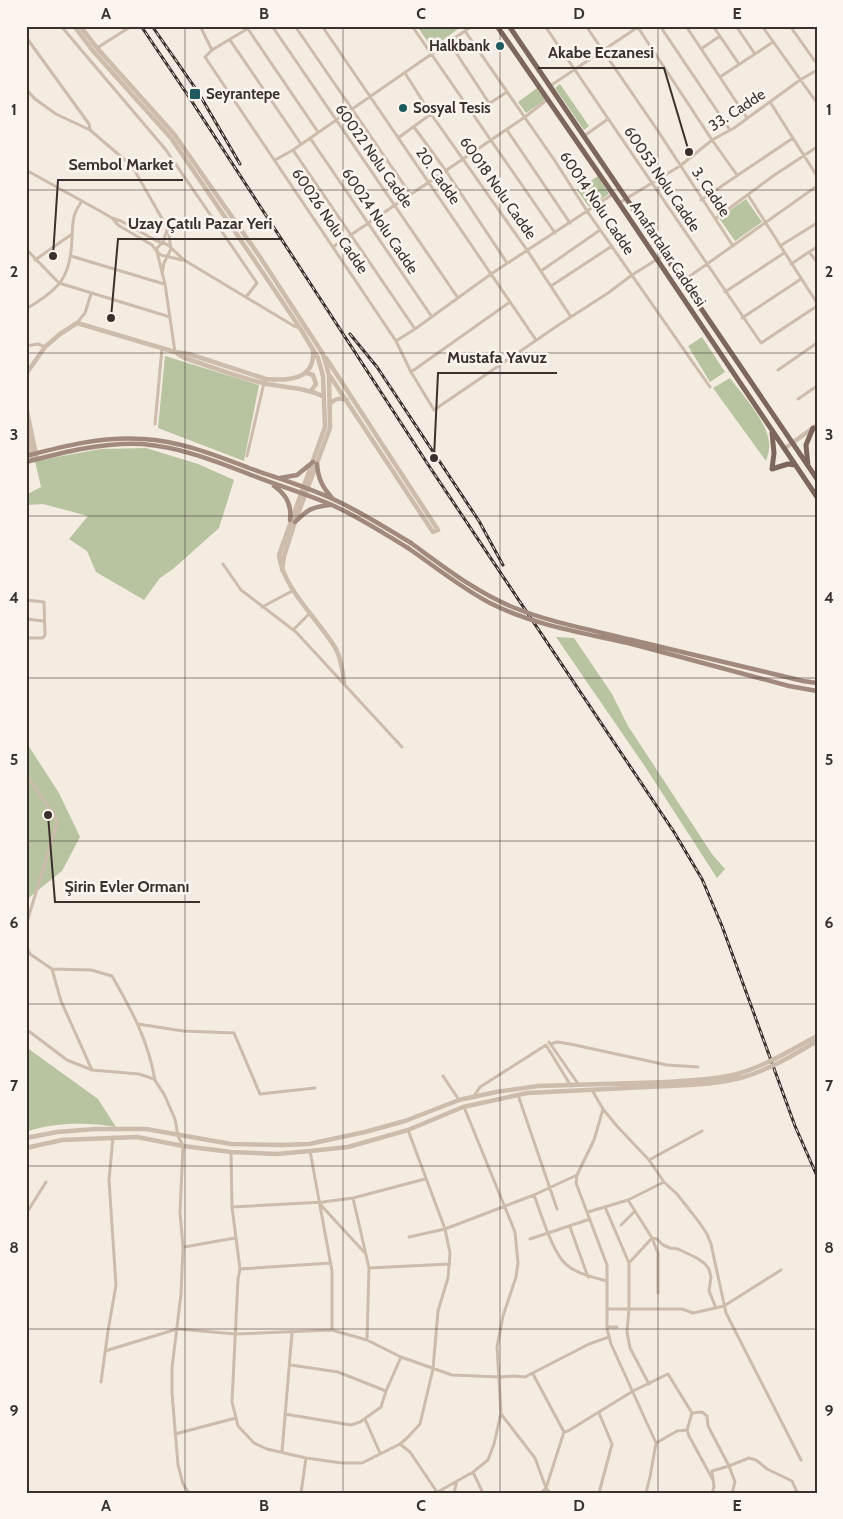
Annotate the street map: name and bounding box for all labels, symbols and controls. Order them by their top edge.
text: A [101,4,111,23]
text: B [259,4,269,23]
text: C [416,4,426,23]
text: D [573,4,585,23]
text: E [732,4,742,23]
place label: Halkbank [429,37,491,55]
callout: Akabe Eczanesi [538,37,664,68]
marker: Halkbank [494,40,506,52]
text: Akabe Eczanesi [548,43,654,62]
place label: Seyrantepe [206,85,280,103]
street label: 33. Cadde [705,85,769,135]
marker: Seyrantepe [188,87,202,101]
place label: Sosyal Tesis [413,99,491,117]
text: 1 [11,100,17,119]
text: 1 [826,100,832,119]
street label: 60022 Nolu Cadde [331,101,417,212]
marker: Sosyal Tesis [397,102,409,114]
street label: 60053 Nolu Cadde [620,123,704,235]
street label: 60018 Nolu Cadde [456,133,540,243]
street label: 20. Cadde [412,144,464,208]
street label: 60014 Nolu Cadde [556,148,638,258]
callout: Sembol Market [58,149,183,180]
text: Sembol Market [68,155,174,174]
street label: 3. Cadde [688,164,734,220]
street label: 60026 Nolu Cadde [288,165,372,277]
street label: 60024 Nolu Cadde [338,165,422,277]
street label: Anafartalar Caddesi [626,198,710,310]
callout: Uzay Çatılı Pazar Yeri [118,208,283,239]
text: Uzay Çatılı Pazar Yeri [128,214,272,233]
text: 2 [10,262,18,281]
text: 2 [825,262,833,281]
callout: Mustafa Yavuz [438,342,557,373]
text: Mustafa Yavuz [447,348,547,367]
text: 3 [10,425,18,444]
text: 3 [825,425,833,444]
text: 4 [9,588,19,607]
text: 4 [824,588,834,607]
text: 5 [10,750,18,769]
text: 5 [825,750,833,769]
callout: Şirin Evler Ormanı [55,871,200,902]
text: Şirin Evler Ormanı [65,877,189,896]
text: 6 [10,913,19,932]
text: 6 [825,913,834,932]
text: 7 [10,1076,19,1095]
text: 7 [825,1076,834,1095]
text: 8 [9,1238,19,1257]
text: 8 [824,1238,834,1257]
text: 9 [10,1401,19,1420]
text: 9 [825,1401,834,1420]
text: A [101,1496,111,1515]
text: B [259,1496,269,1515]
text: C [416,1496,426,1515]
text: D [573,1496,585,1515]
text: E [732,1496,742,1515]

